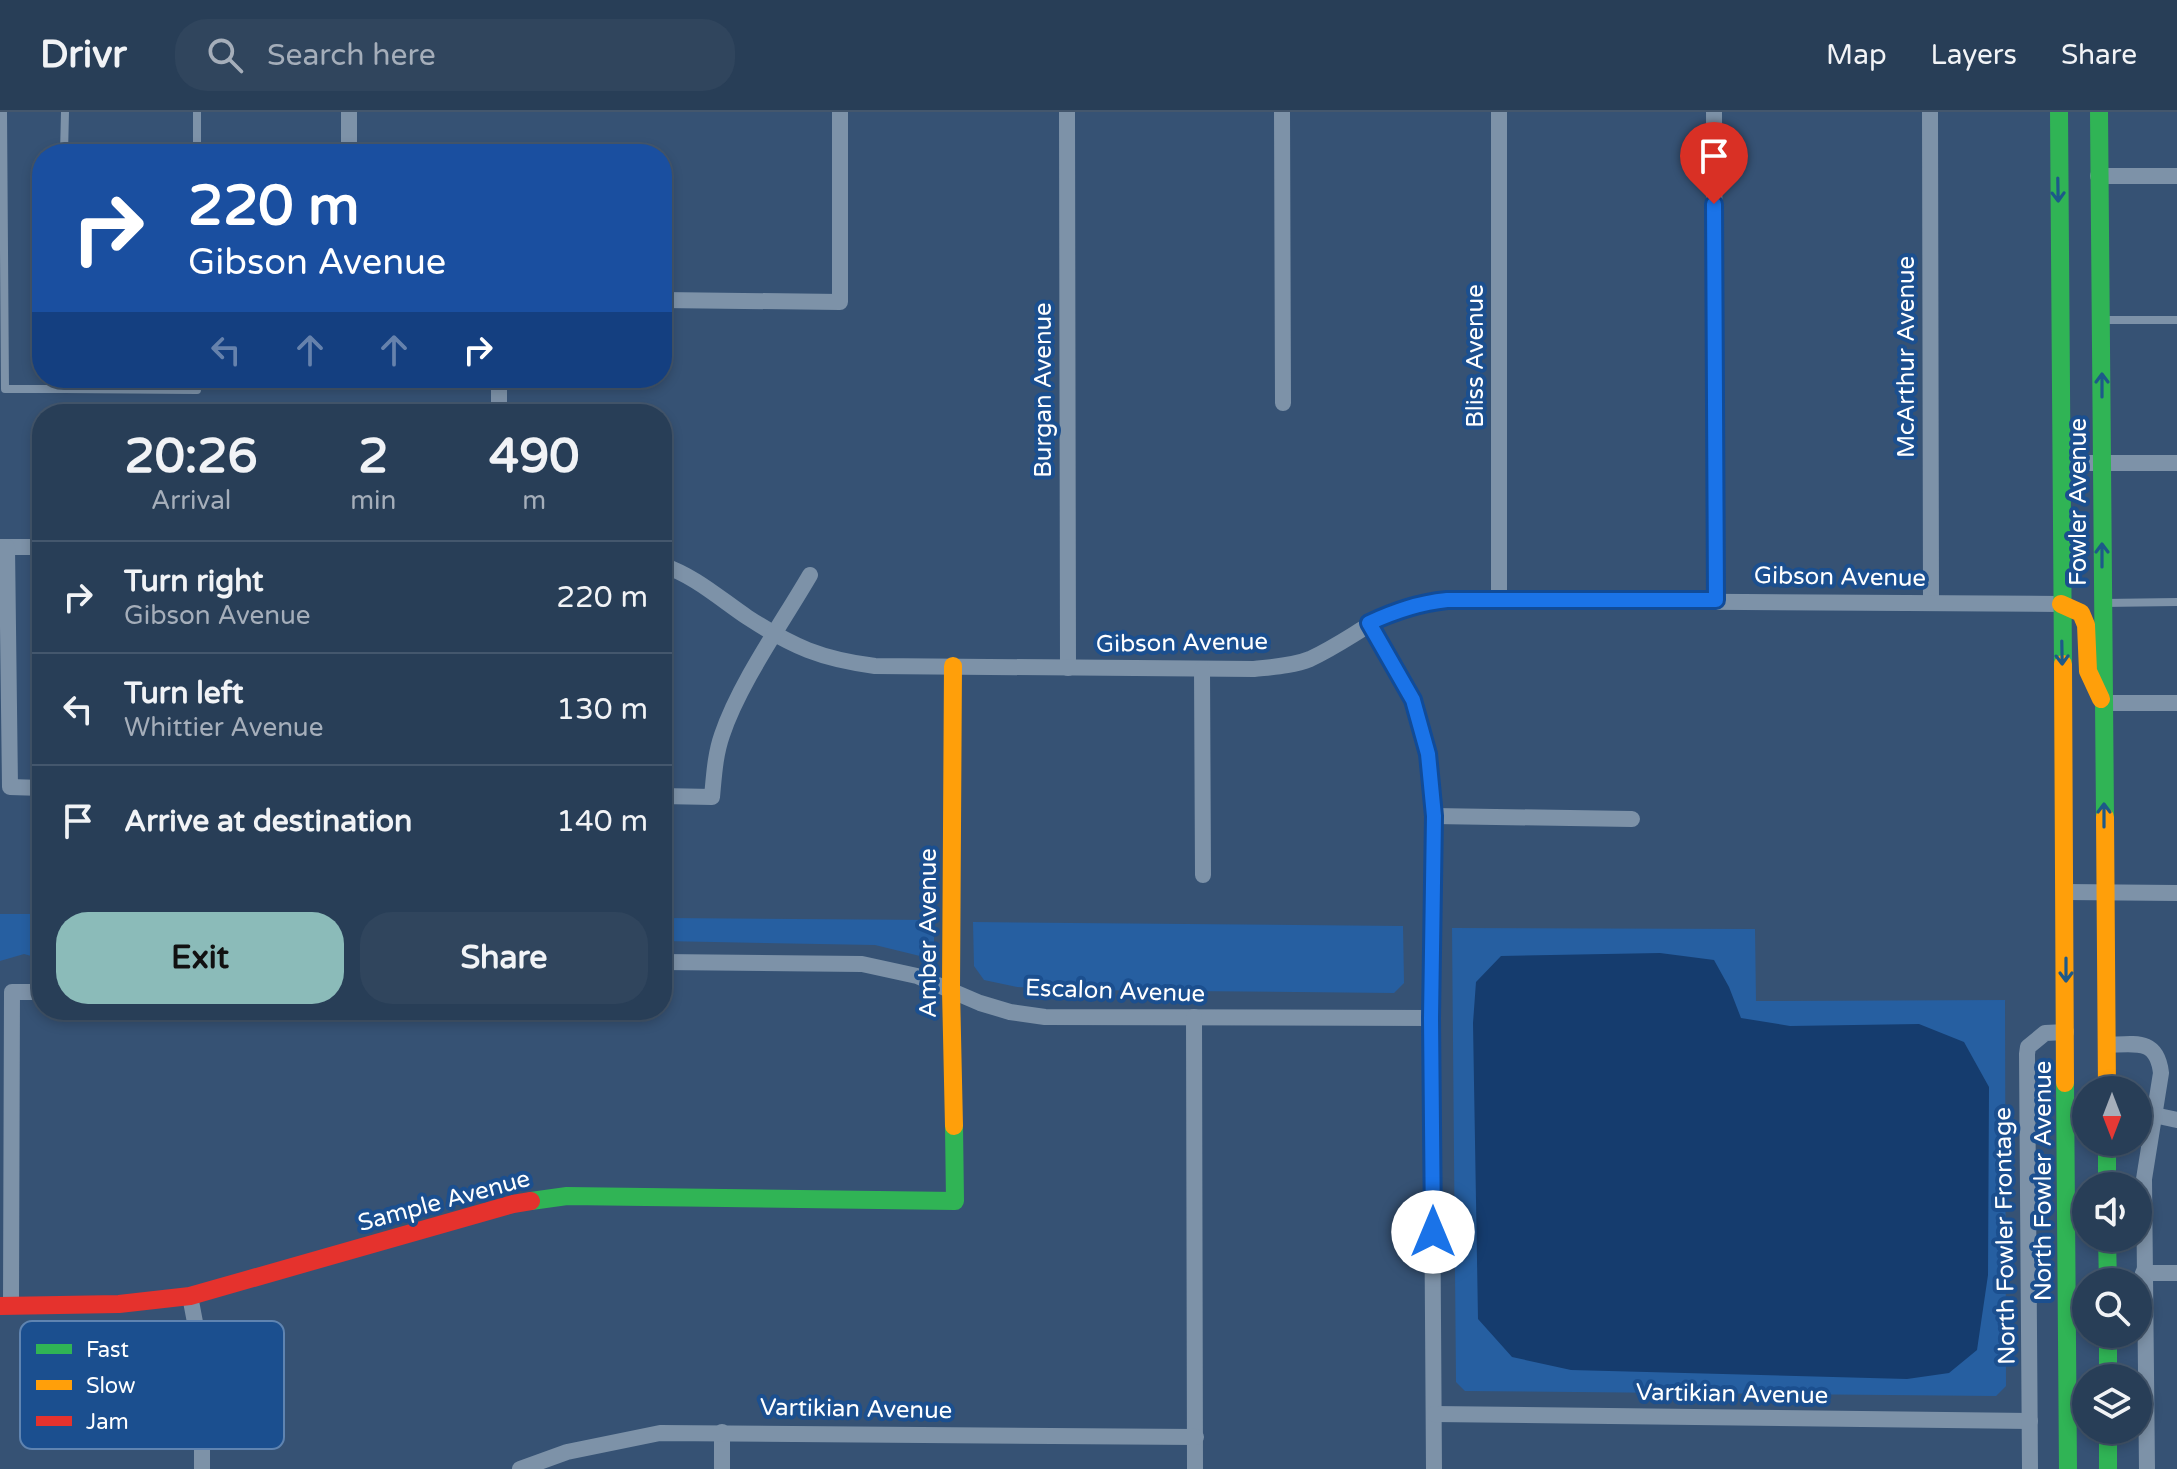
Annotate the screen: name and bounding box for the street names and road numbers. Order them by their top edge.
street label: McArthur Avenue [1892,256,1921,458]
street label: Bliss Avenue [1461,284,1490,428]
street label: Burgan Avenue [1029,302,1058,478]
street label: Fowler Avenue [2064,418,2093,586]
street label: Gibson Avenue [1754,561,1926,593]
street label: Gibson Avenue [1096,627,1268,659]
street label: Amber Avenue [914,848,943,1018]
street label: Escalon Avenue [1024,973,1206,1009]
street label: North Fowler Avenue [2029,1061,2058,1301]
street label: North Fowler Frontage [1988,1107,2022,1365]
street label: Sample Avenue [355,1164,533,1238]
street label: Vartikian Avenue [1636,1378,1828,1410]
street label: Vartikian Avenue [760,1393,952,1425]

